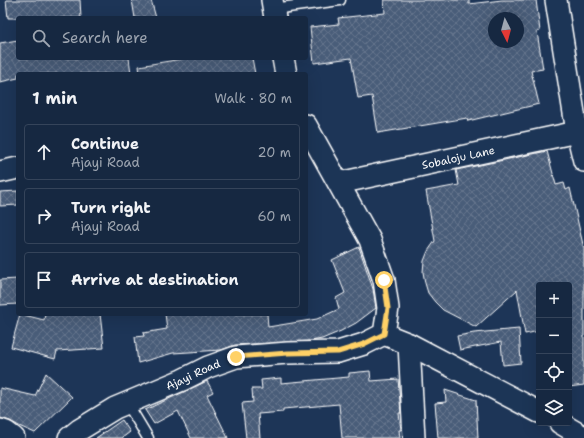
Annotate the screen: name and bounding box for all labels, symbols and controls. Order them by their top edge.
north arrow [488,12,524,48]
search box [16,16,308,60]
icon: search [30,27,52,49]
text: Search here [62,28,148,48]
text: 1 min [32,87,77,109]
text: Walk · 80 m [214,90,292,107]
text: Continue [71,134,139,154]
icon: ahead [33,141,55,163]
street label: Sobaloju Lane [421,143,496,173]
text: 20 m [258,144,291,161]
text: Ajayi Road [71,154,140,171]
text: Turn right [71,198,151,218]
icon: right [33,205,55,227]
text: 60 m [258,208,291,225]
text: Ajayi Road [71,218,140,235]
icon: arrive [33,269,55,291]
text: Arrive at destination [71,270,239,290]
route start [375,271,393,289]
map controls [536,282,572,426]
button: + [536,282,572,318]
button: − [536,318,572,354]
route end [227,348,245,366]
button: locate [536,354,572,390]
street label: Ajayi Road [164,356,222,394]
button: layers [536,390,572,426]

